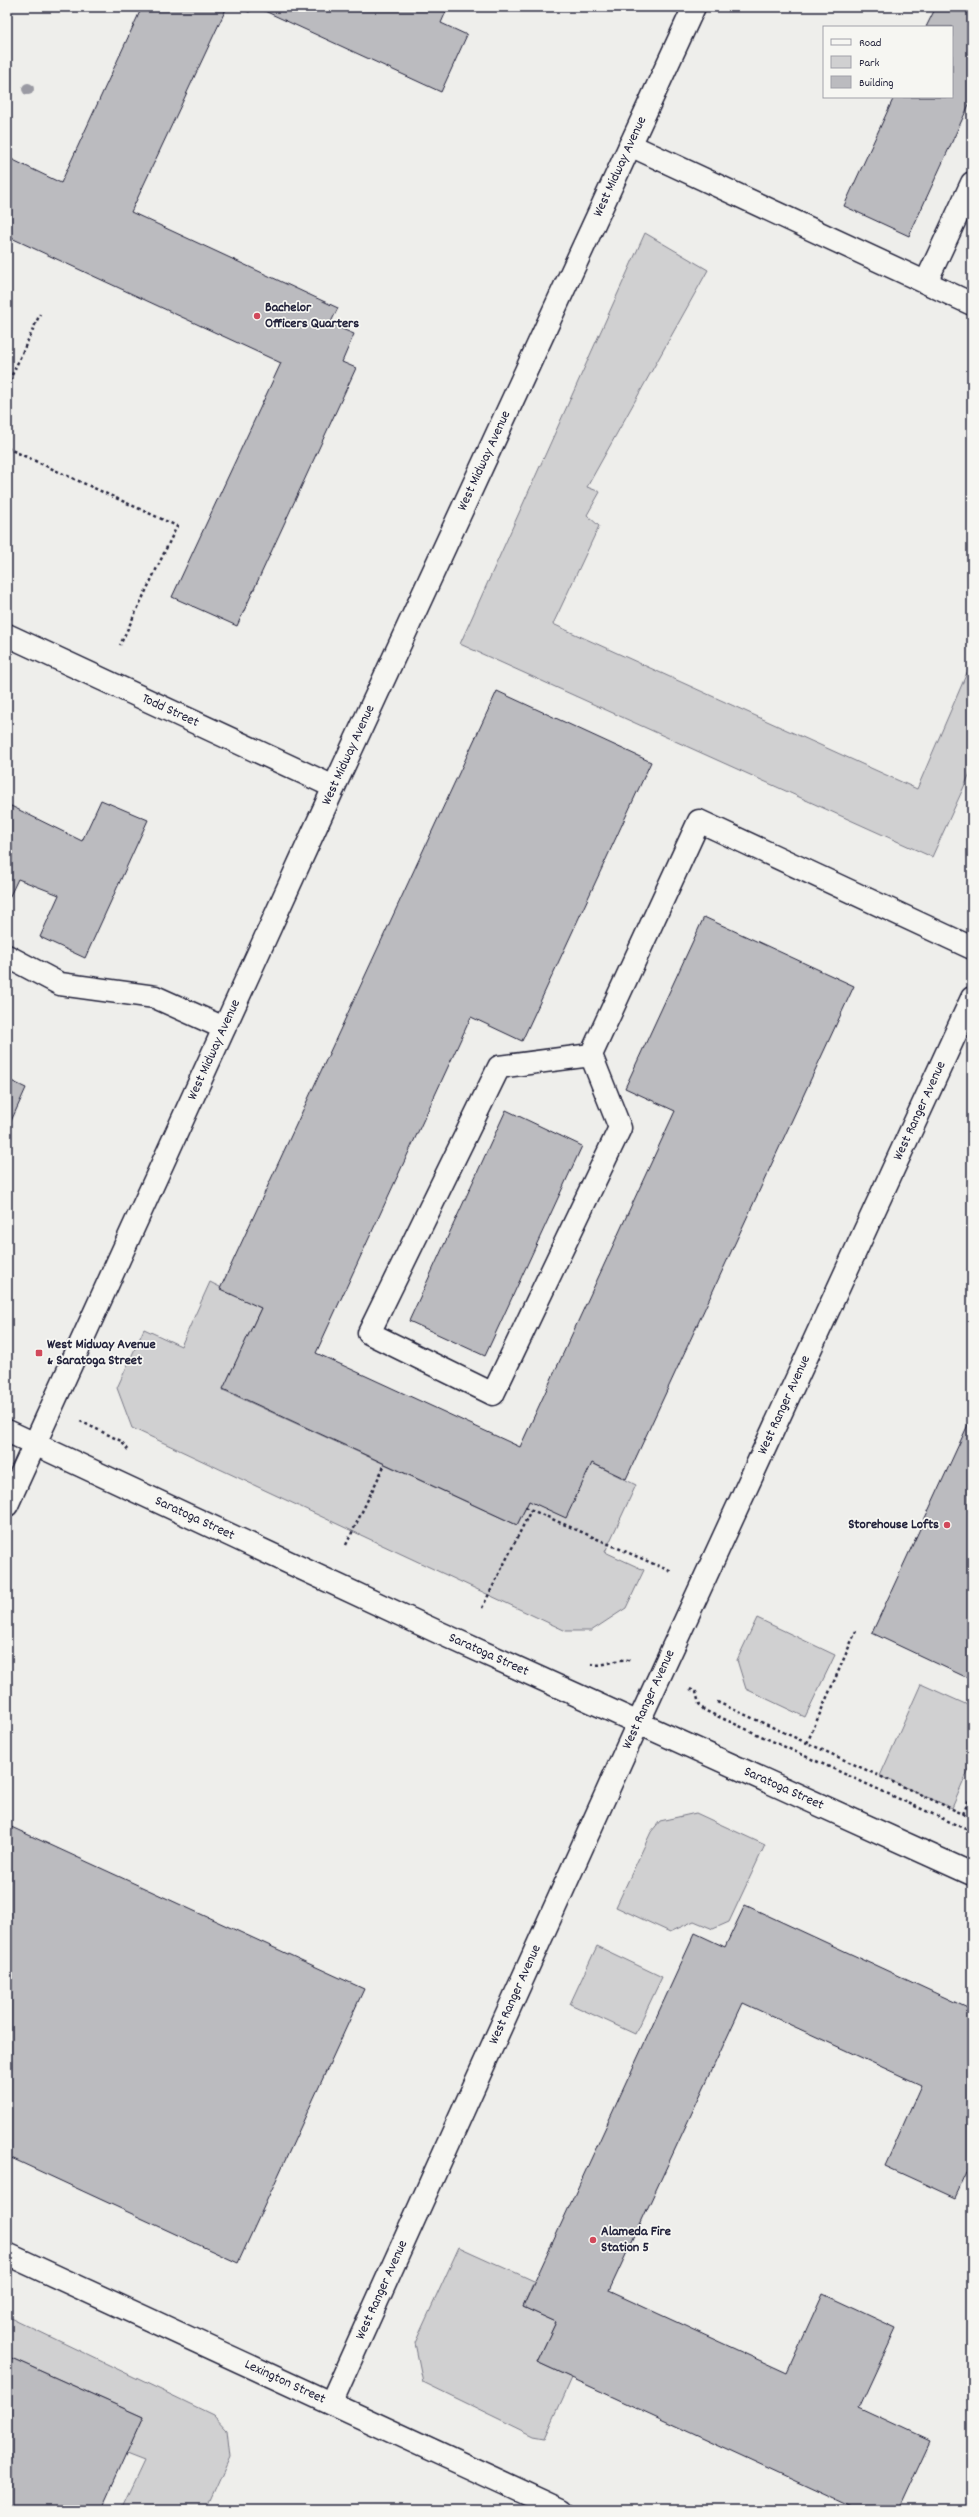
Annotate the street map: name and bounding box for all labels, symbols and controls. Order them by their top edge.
legend [823,26,953,98]
text: Road [859,35,881,52]
text: Park [859,55,880,72]
text: Building [859,75,894,92]
street label: West Midway Avenue [588,113,652,220]
place label: Bachelor Officers Quarters [265,298,359,334]
marker: Bachelor Officers Quarters [252,311,262,321]
street label: West Midway Avenue [453,407,516,515]
street label: Todd Street [138,689,202,733]
street label: West Midway Avenue [317,702,381,809]
street label: West Midway Avenue [183,996,246,1104]
street label: West Ranger Avenue [888,1058,952,1164]
place label: West Midway Avenue & Saratoga Street [47,1335,156,1371]
marker: West Midway Avenue & Saratoga Street [34,1348,44,1358]
street label: West Ranger Avenue [753,1352,816,1458]
street label: Saratoga Street [151,1491,238,1546]
place label: Storehouse Lofts [848,1515,939,1535]
marker: Storehouse Lofts [942,1520,952,1530]
street label: Saratoga Street [445,1628,532,1682]
street label: West Ranger Avenue [618,1646,680,1753]
street label: Saratoga Street [740,1762,827,1815]
street label: West Ranger Avenue [484,1942,547,2048]
place label: Alameda Fire Station 5 [601,2222,671,2258]
marker: Alameda Fire Station 5 [588,2235,598,2245]
street label: West Ranger Avenue [351,2237,413,2343]
street label: Lexington Street [241,2355,329,2410]

